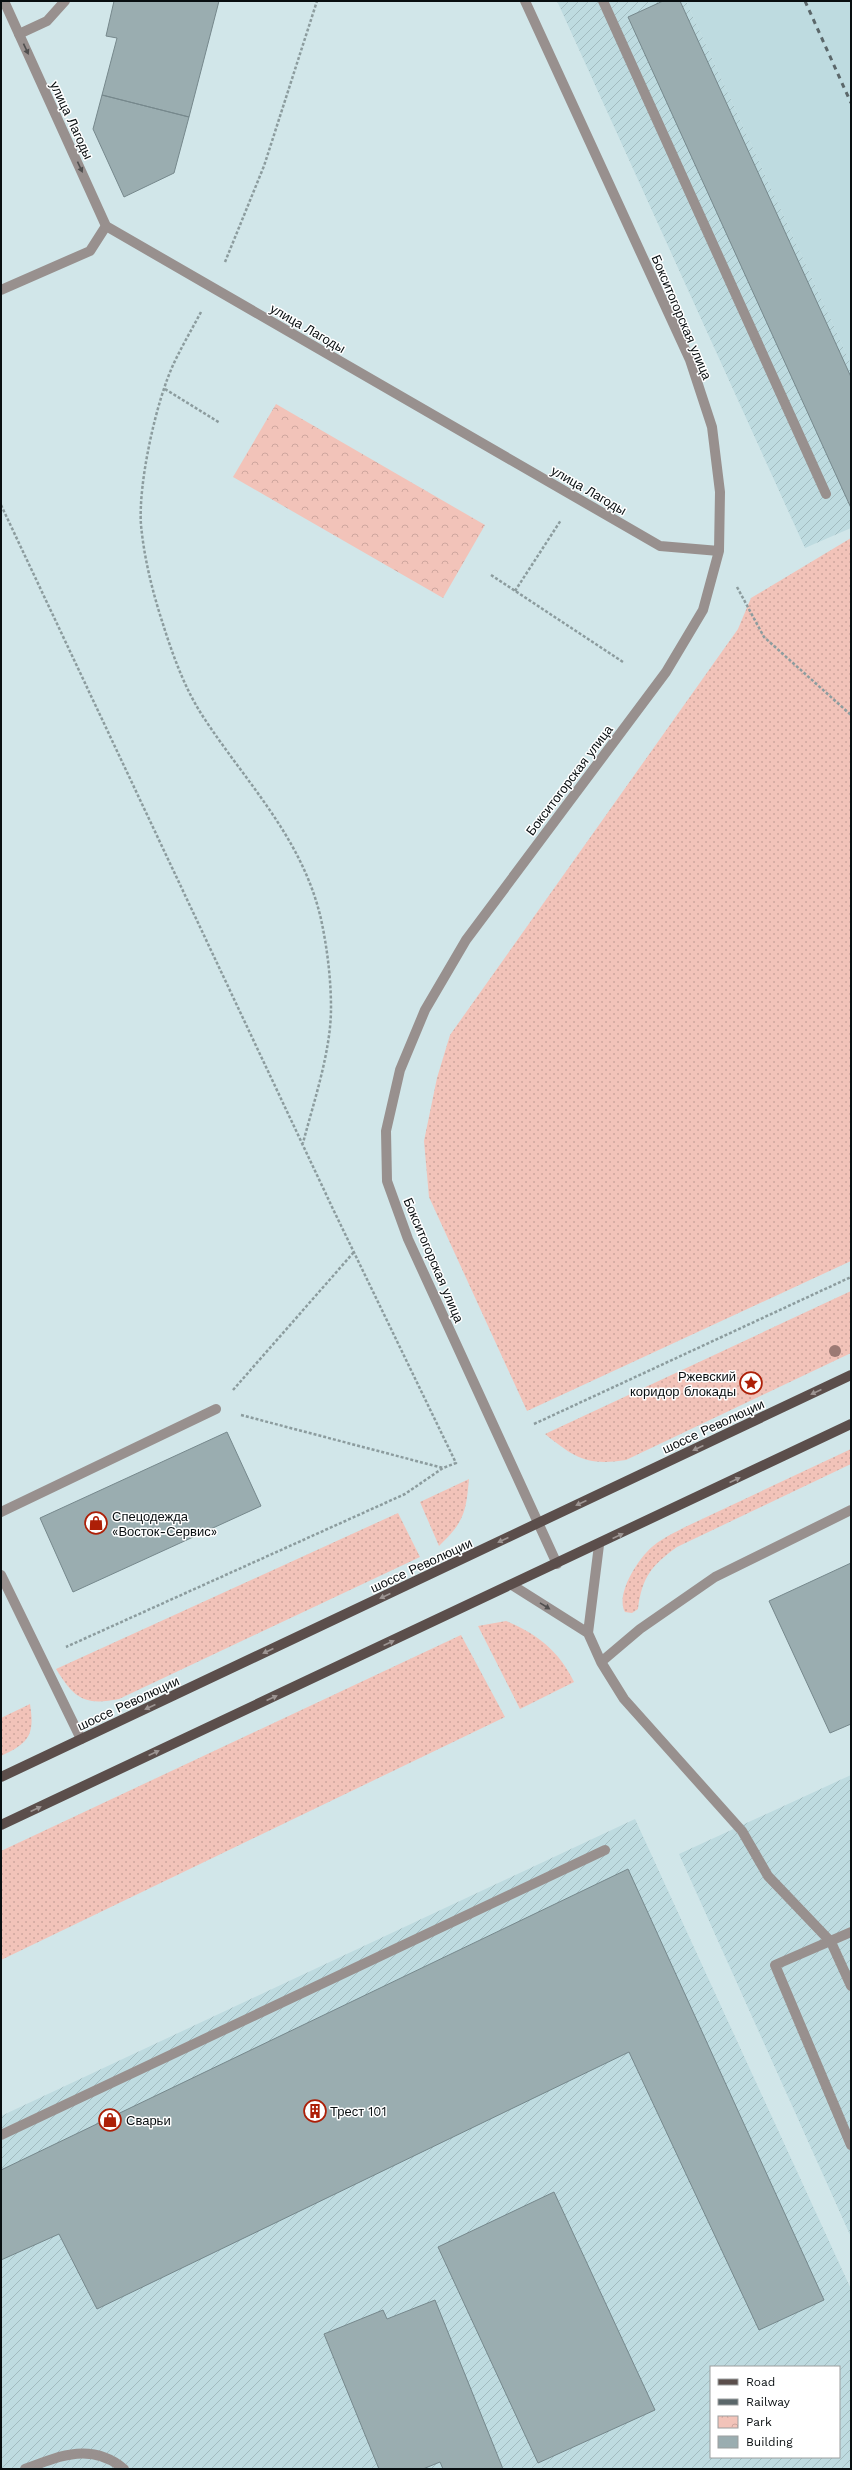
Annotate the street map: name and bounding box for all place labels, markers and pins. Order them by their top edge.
place label: Ржевский коридор блокады [630,1369,736,1399]
place icon: Ржевский коридор блокады [738,1370,764,1396]
place label: Спецодежда «Восток-Сервис» [112,1509,217,1539]
shop icon: Спецодежда «Восток-Сервис» [83,1510,109,1536]
building icon: Трест 101 [302,2098,328,2124]
place label: Трест 101 [330,2104,387,2119]
shop icon: Сварьи [97,2107,123,2133]
place label: Сварьи [126,2113,171,2128]

